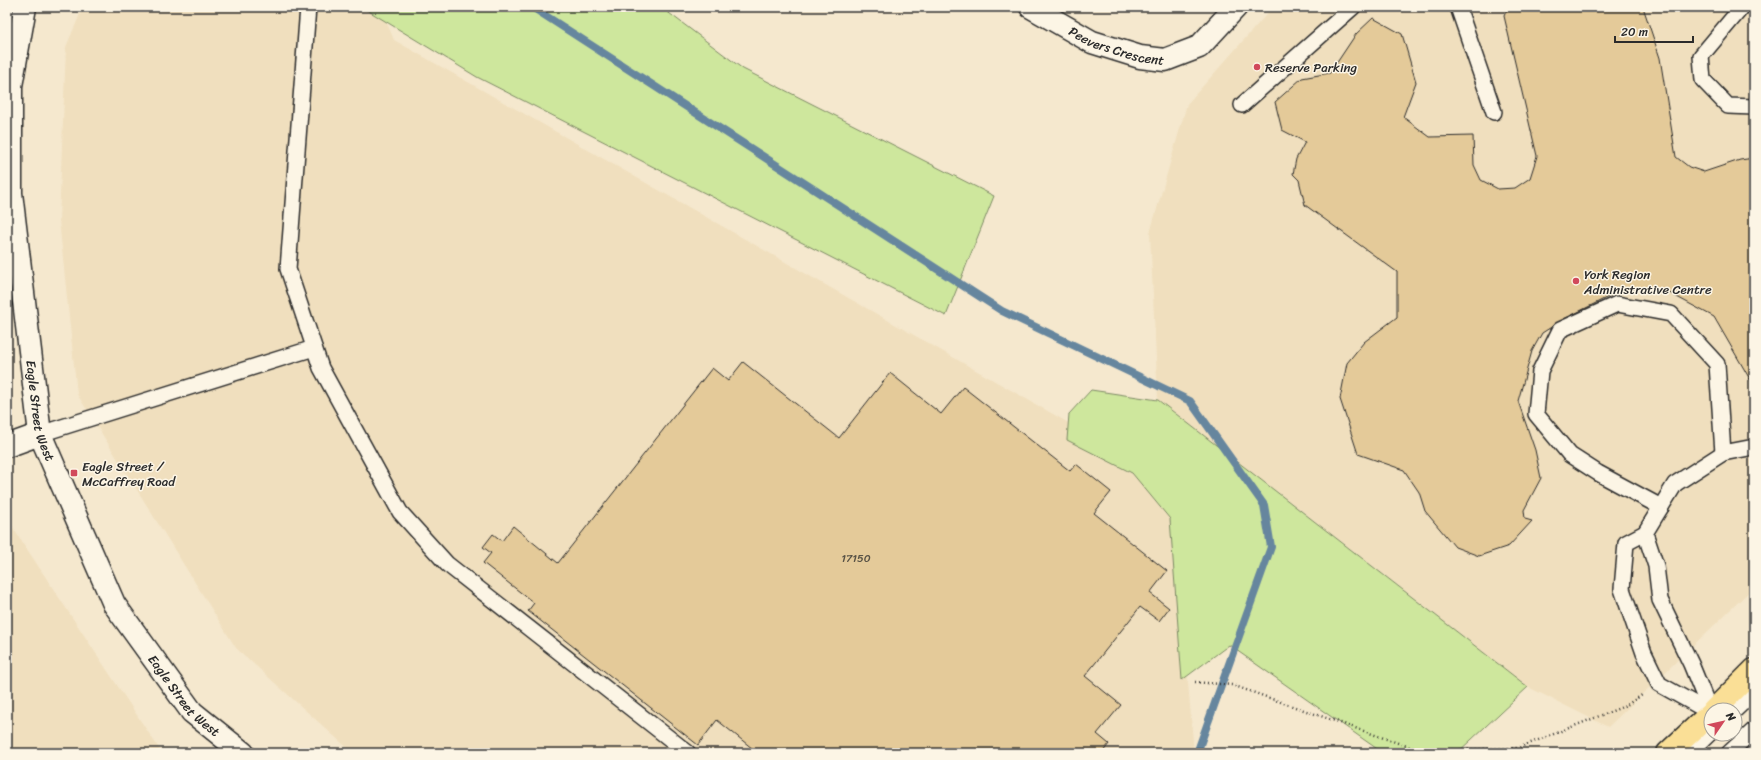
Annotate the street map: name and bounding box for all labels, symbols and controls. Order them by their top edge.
scale bar [1615,18,1693,44]
street label: Peevers Crescent [1064,20,1166,72]
text: 20 m [1621,21,1648,43]
place label: Reserve Parking [1265,56,1358,79]
marker: Reserve Parking [1252,62,1262,72]
place label: York Region Administrative Centre [1583,263,1712,301]
marker: York Region Administrative Centre [1571,276,1581,286]
street label: Eagle Street West [19,359,62,465]
place label: Eagle Street / McCaffrey Road [82,455,176,493]
marker: Eagle Street / McCaffrey Road [69,468,79,478]
house number: 17150 [841,549,871,568]
street label: Eagle Street West [142,650,225,743]
north arrow [1703,702,1743,742]
text: N [1720,707,1741,725]

